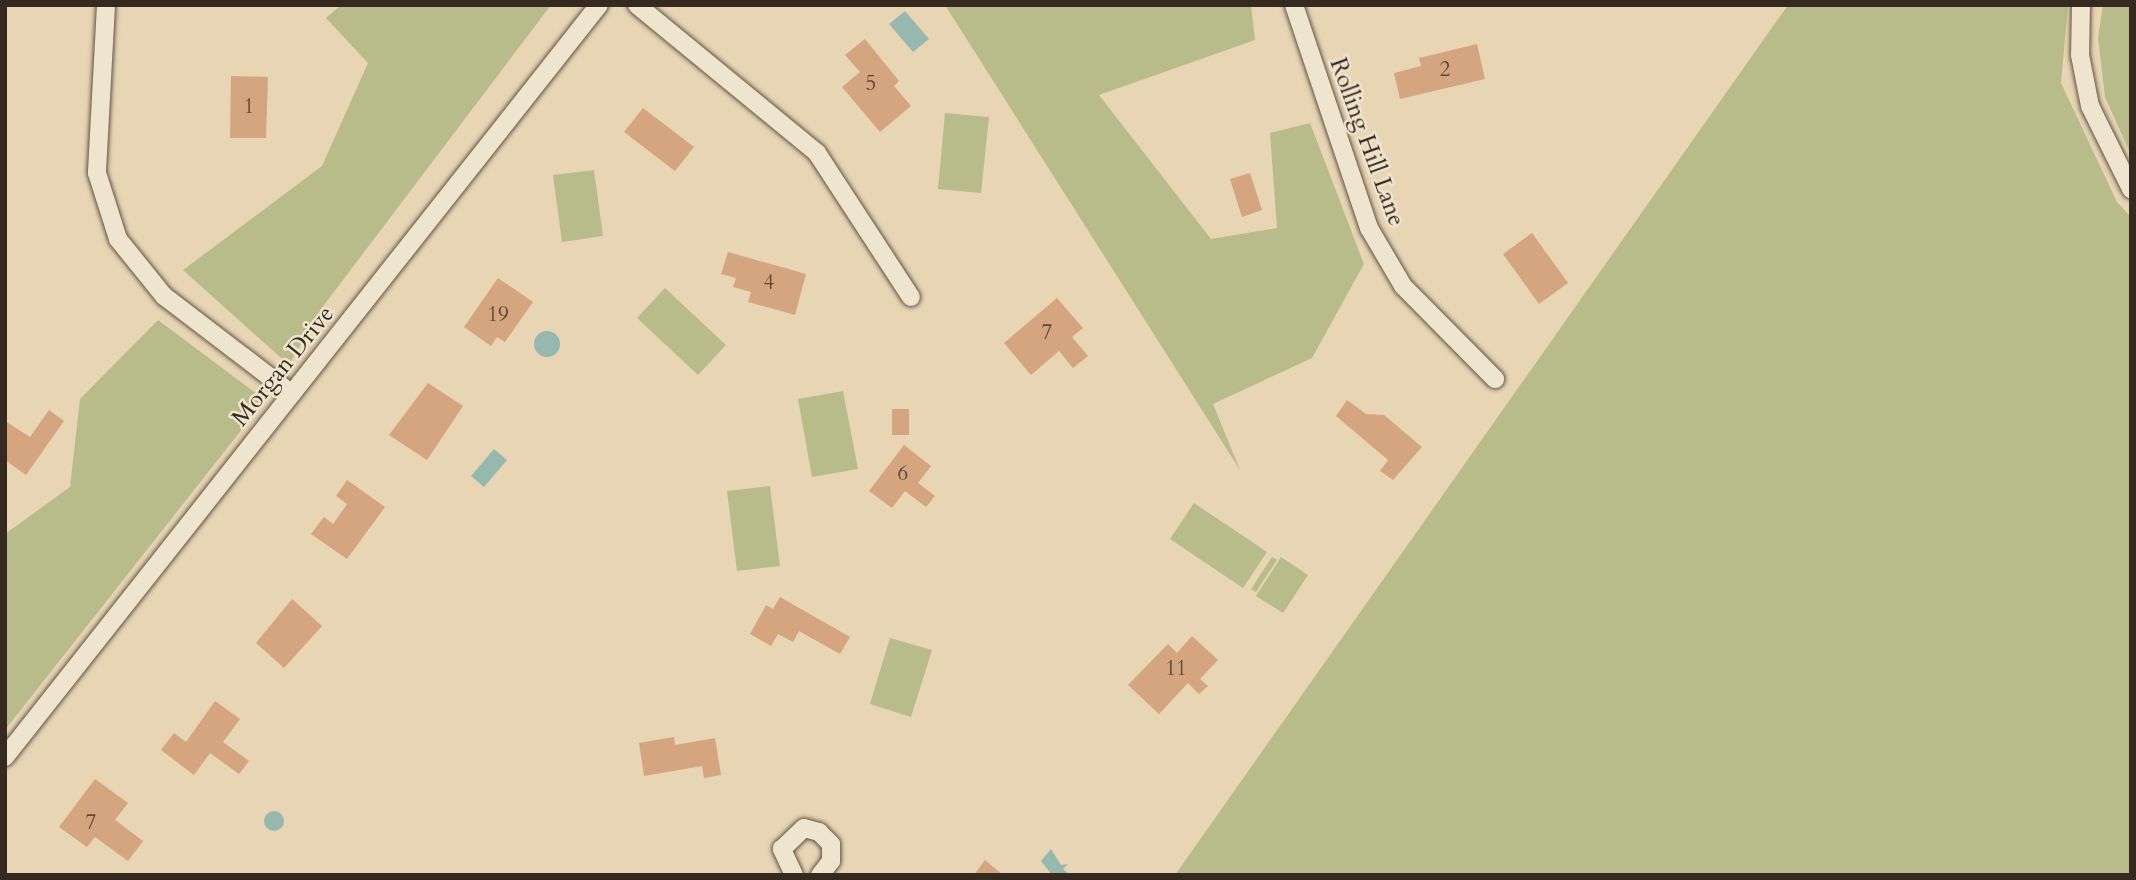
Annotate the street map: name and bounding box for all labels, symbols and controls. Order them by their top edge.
street label: Rolling Hill Lane [1323,54,1411,230]
house number: 2 [1440,57,1450,83]
house number: 5 [866,71,876,97]
house number: 1 [244,94,254,120]
house number: 4 [764,270,774,296]
street label: Morgan Drive [226,300,340,432]
house number: 19 [487,302,509,328]
house number: 7 [1042,320,1052,346]
house number: 6 [898,461,908,487]
house number: 11 [1165,656,1187,682]
house number: 7 [86,810,96,836]

